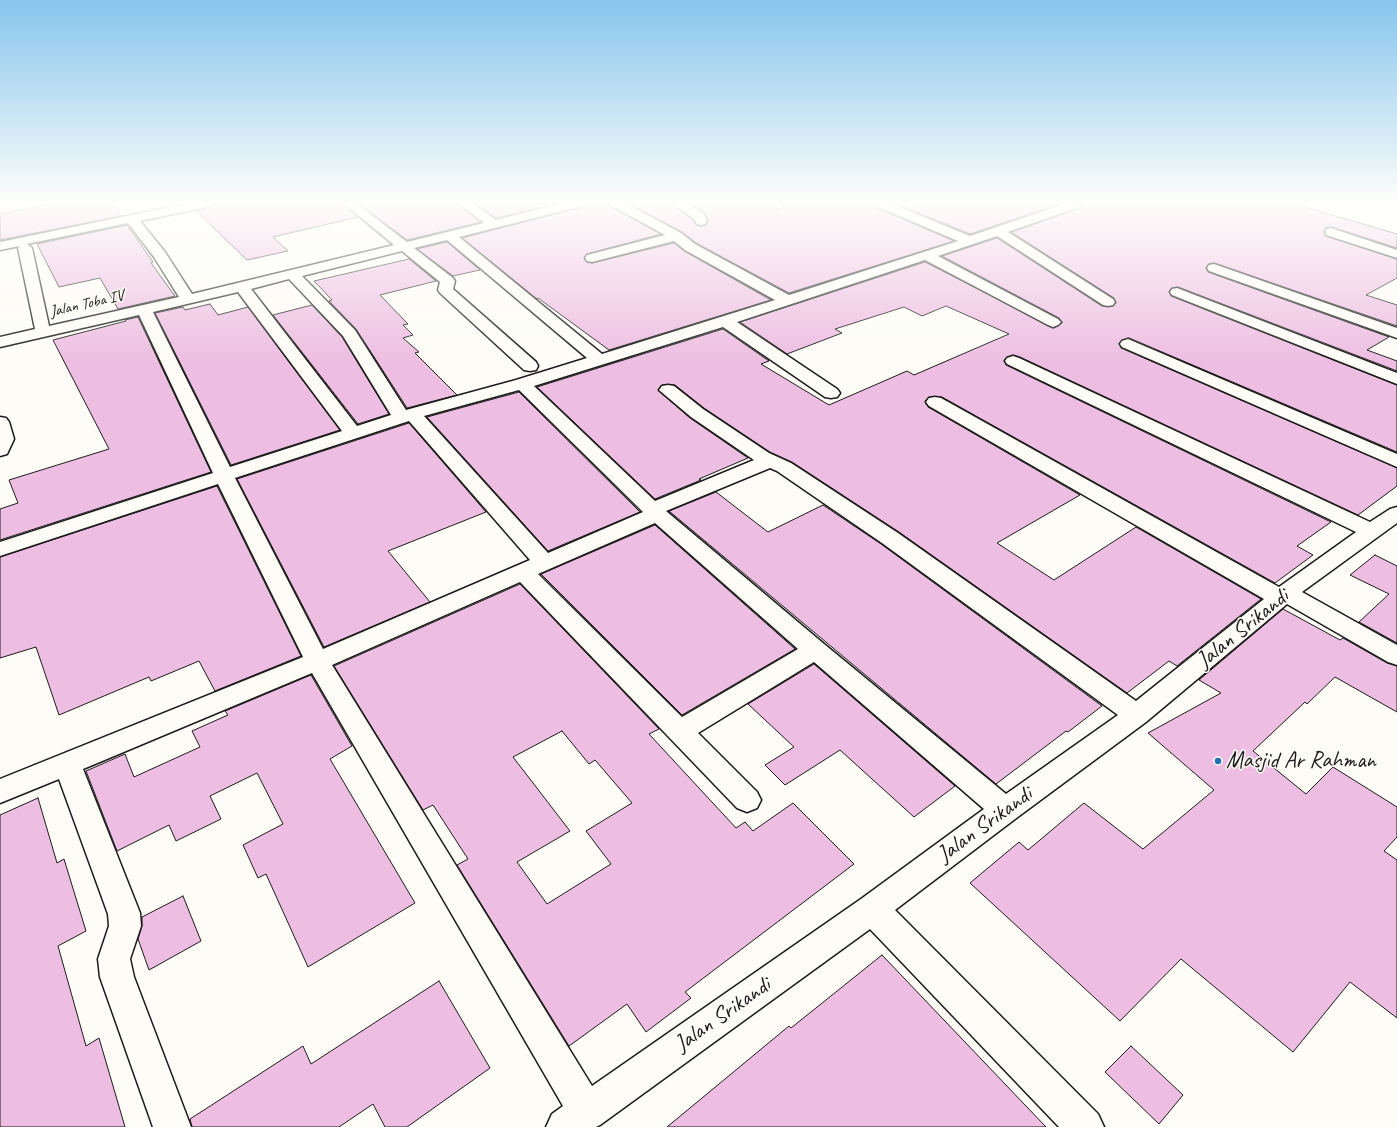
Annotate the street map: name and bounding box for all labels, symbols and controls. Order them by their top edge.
street label: Jalan Toba IV [48,286,126,322]
street label: Jalan Srikandi [1191,583,1295,675]
place label: Masjid Ar Rahman [1226,747,1376,775]
marker: Masjid Ar Rahman [1213,756,1223,766]
street label: Jalan Srikandi [932,781,1038,869]
street label: Jalan Srikandi [670,972,776,1058]

